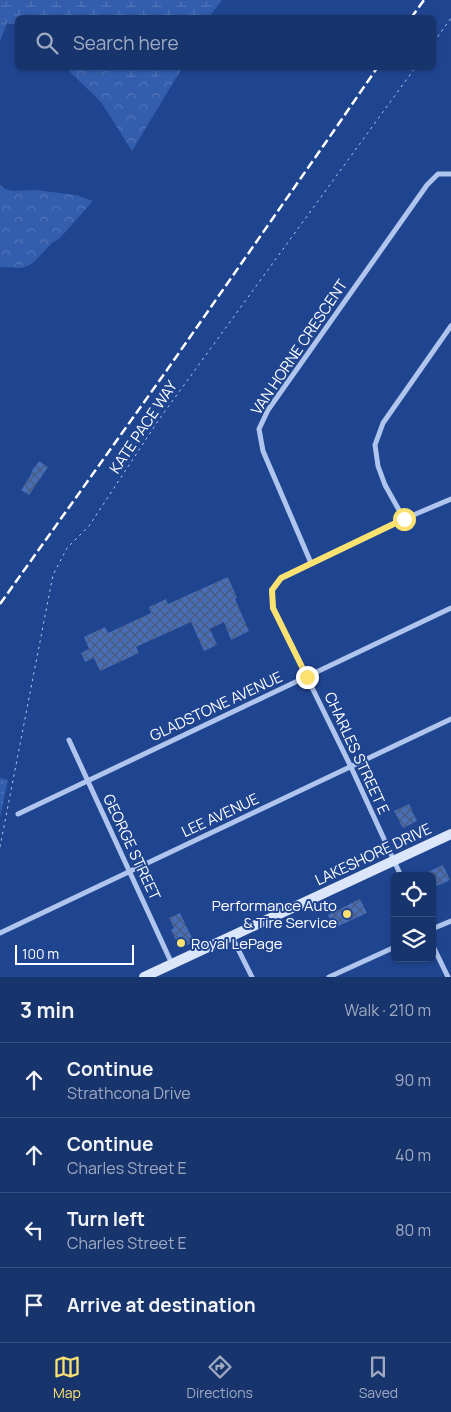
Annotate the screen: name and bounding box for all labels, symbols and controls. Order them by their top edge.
search box [15,15,436,70]
icon: search [33,29,61,57]
text: Search here [73,30,179,56]
street label: VAN HORNE CRESCENT [246,275,352,419]
street label: KATE PACE WAY [104,376,182,478]
route start [393,508,416,531]
street label: GLADSTONE AVENUE [146,666,286,746]
route end [296,666,319,689]
street label: CHARLES STREET E [319,688,395,818]
street label: LEE AVENUE [178,788,262,842]
street label: GEORGE STREET [98,791,166,904]
street label: LAKESHORE DRIVE [311,818,435,890]
map controls [391,872,436,962]
button: locate [391,872,436,917]
place label: Performance Auto & Tire Service [212,895,337,933]
marker: Performance Auto & Tire Service [341,908,353,920]
button: layers [391,917,436,962]
place label: Royal LePage [191,933,283,954]
marker: Royal LePage [175,937,187,949]
scale bar [15,942,134,965]
text: 100 m [22,944,59,963]
text: 3 min [20,996,74,1024]
text: Walk · 210 m [344,999,431,1021]
text: Continue [67,1056,153,1082]
icon: ahead [20,1066,48,1094]
text: 90 m [395,1069,431,1091]
text: Strathcona Drive [67,1082,191,1104]
text: Continue [67,1131,153,1157]
icon: ahead [20,1141,48,1169]
text: 40 m [395,1144,431,1166]
text: Charles Street E [67,1157,187,1179]
text: Turn left [67,1206,145,1232]
icon: left [20,1216,48,1244]
text: 80 m [395,1219,431,1241]
text: Charles Street E [67,1232,187,1254]
icon: arrive [20,1291,48,1319]
text: Arrive at destination [67,1292,256,1318]
tab: Map [53,1353,81,1402]
tab: Directions [187,1353,253,1402]
tab: Saved [359,1353,398,1402]

